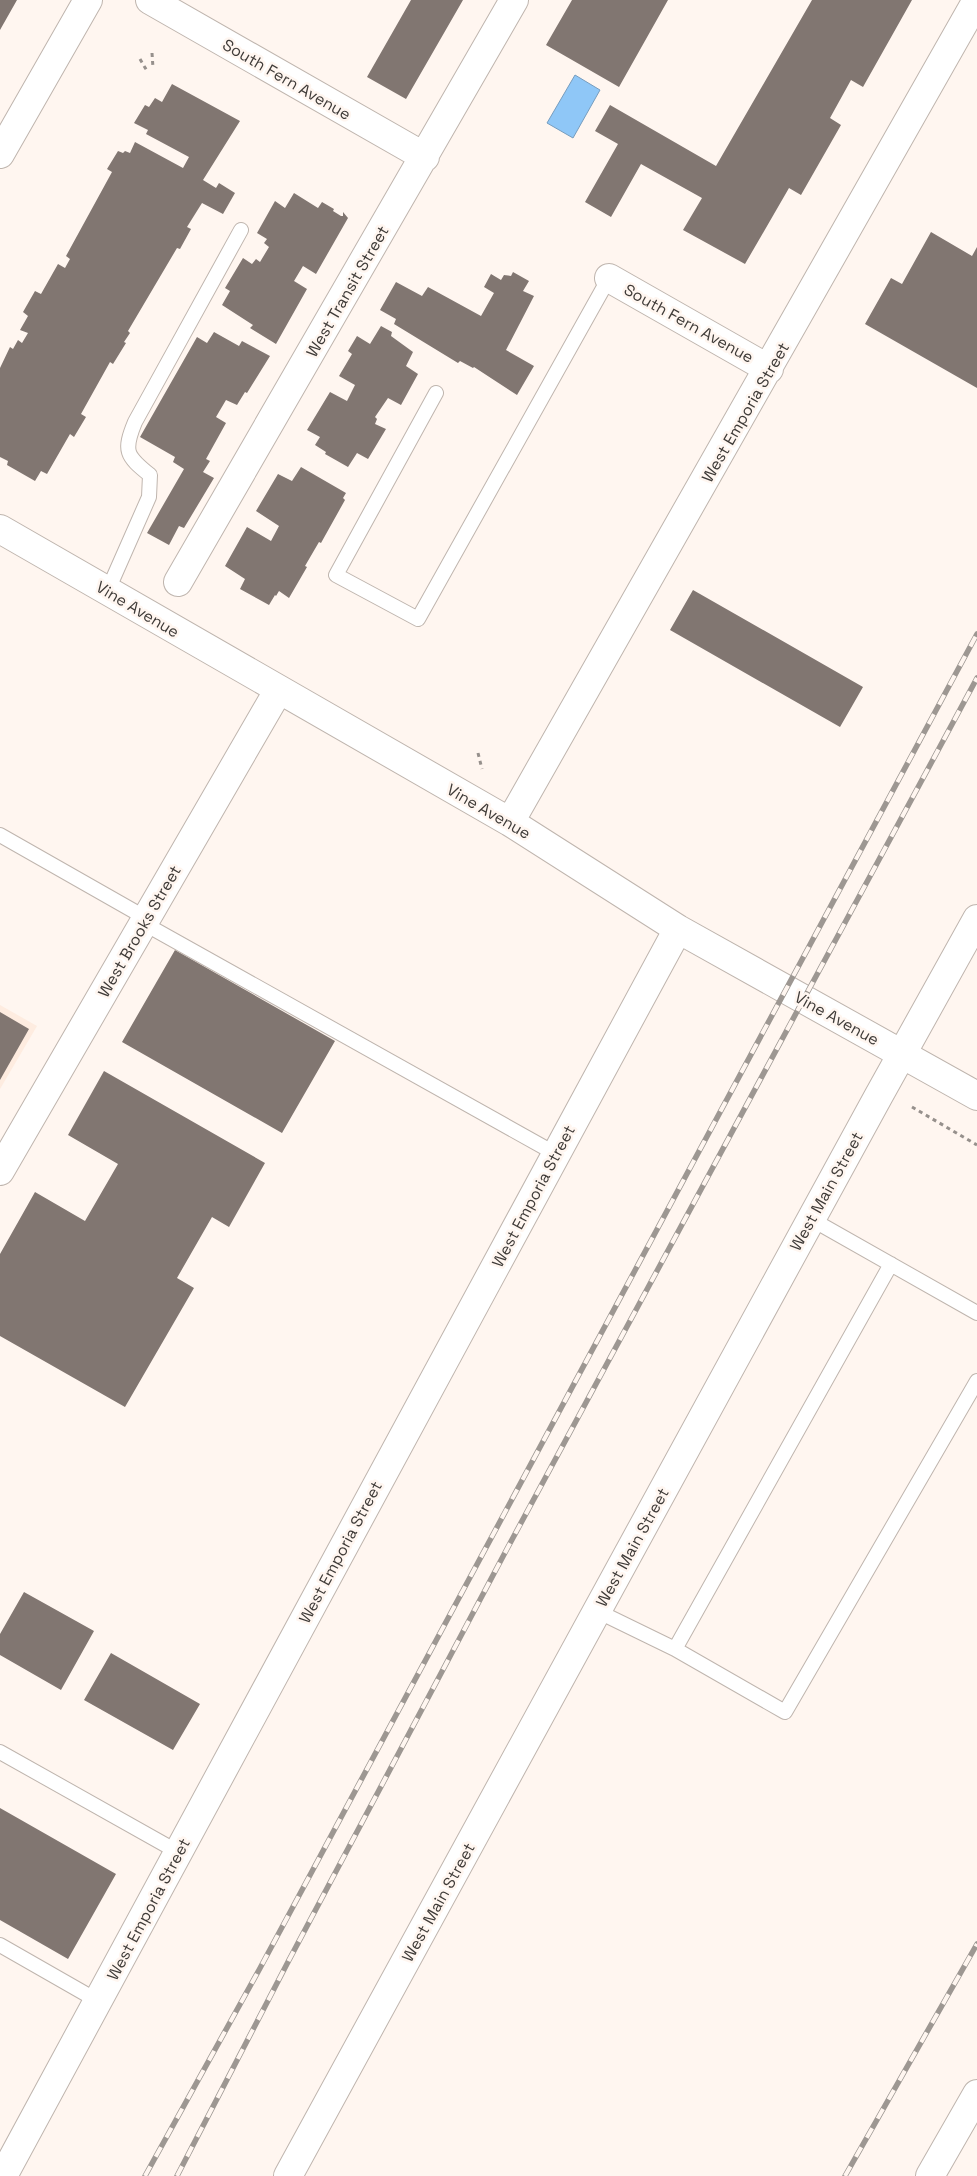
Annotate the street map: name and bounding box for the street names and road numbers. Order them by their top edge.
street label: South Fern Avenue [219,34,355,125]
street label: West Transit Street [301,222,394,361]
street label: South Fern Avenue [620,279,757,368]
street label: West Emporia Street [697,339,794,486]
street label: Vine Avenue [92,576,183,643]
street label: Vine Avenue [443,779,534,844]
street label: West Brooks Street [93,862,186,1001]
street label: Vine Avenue [791,987,883,1050]
street label: West Emporia Street [487,1122,580,1271]
street label: West Main Street [785,1128,868,1254]
street label: West Emporia Street [294,1478,387,1627]
street label: West Main Street [591,1484,674,1610]
street label: West Emporia Street [102,1835,195,1984]
street label: West Main Street [397,1839,480,1965]

